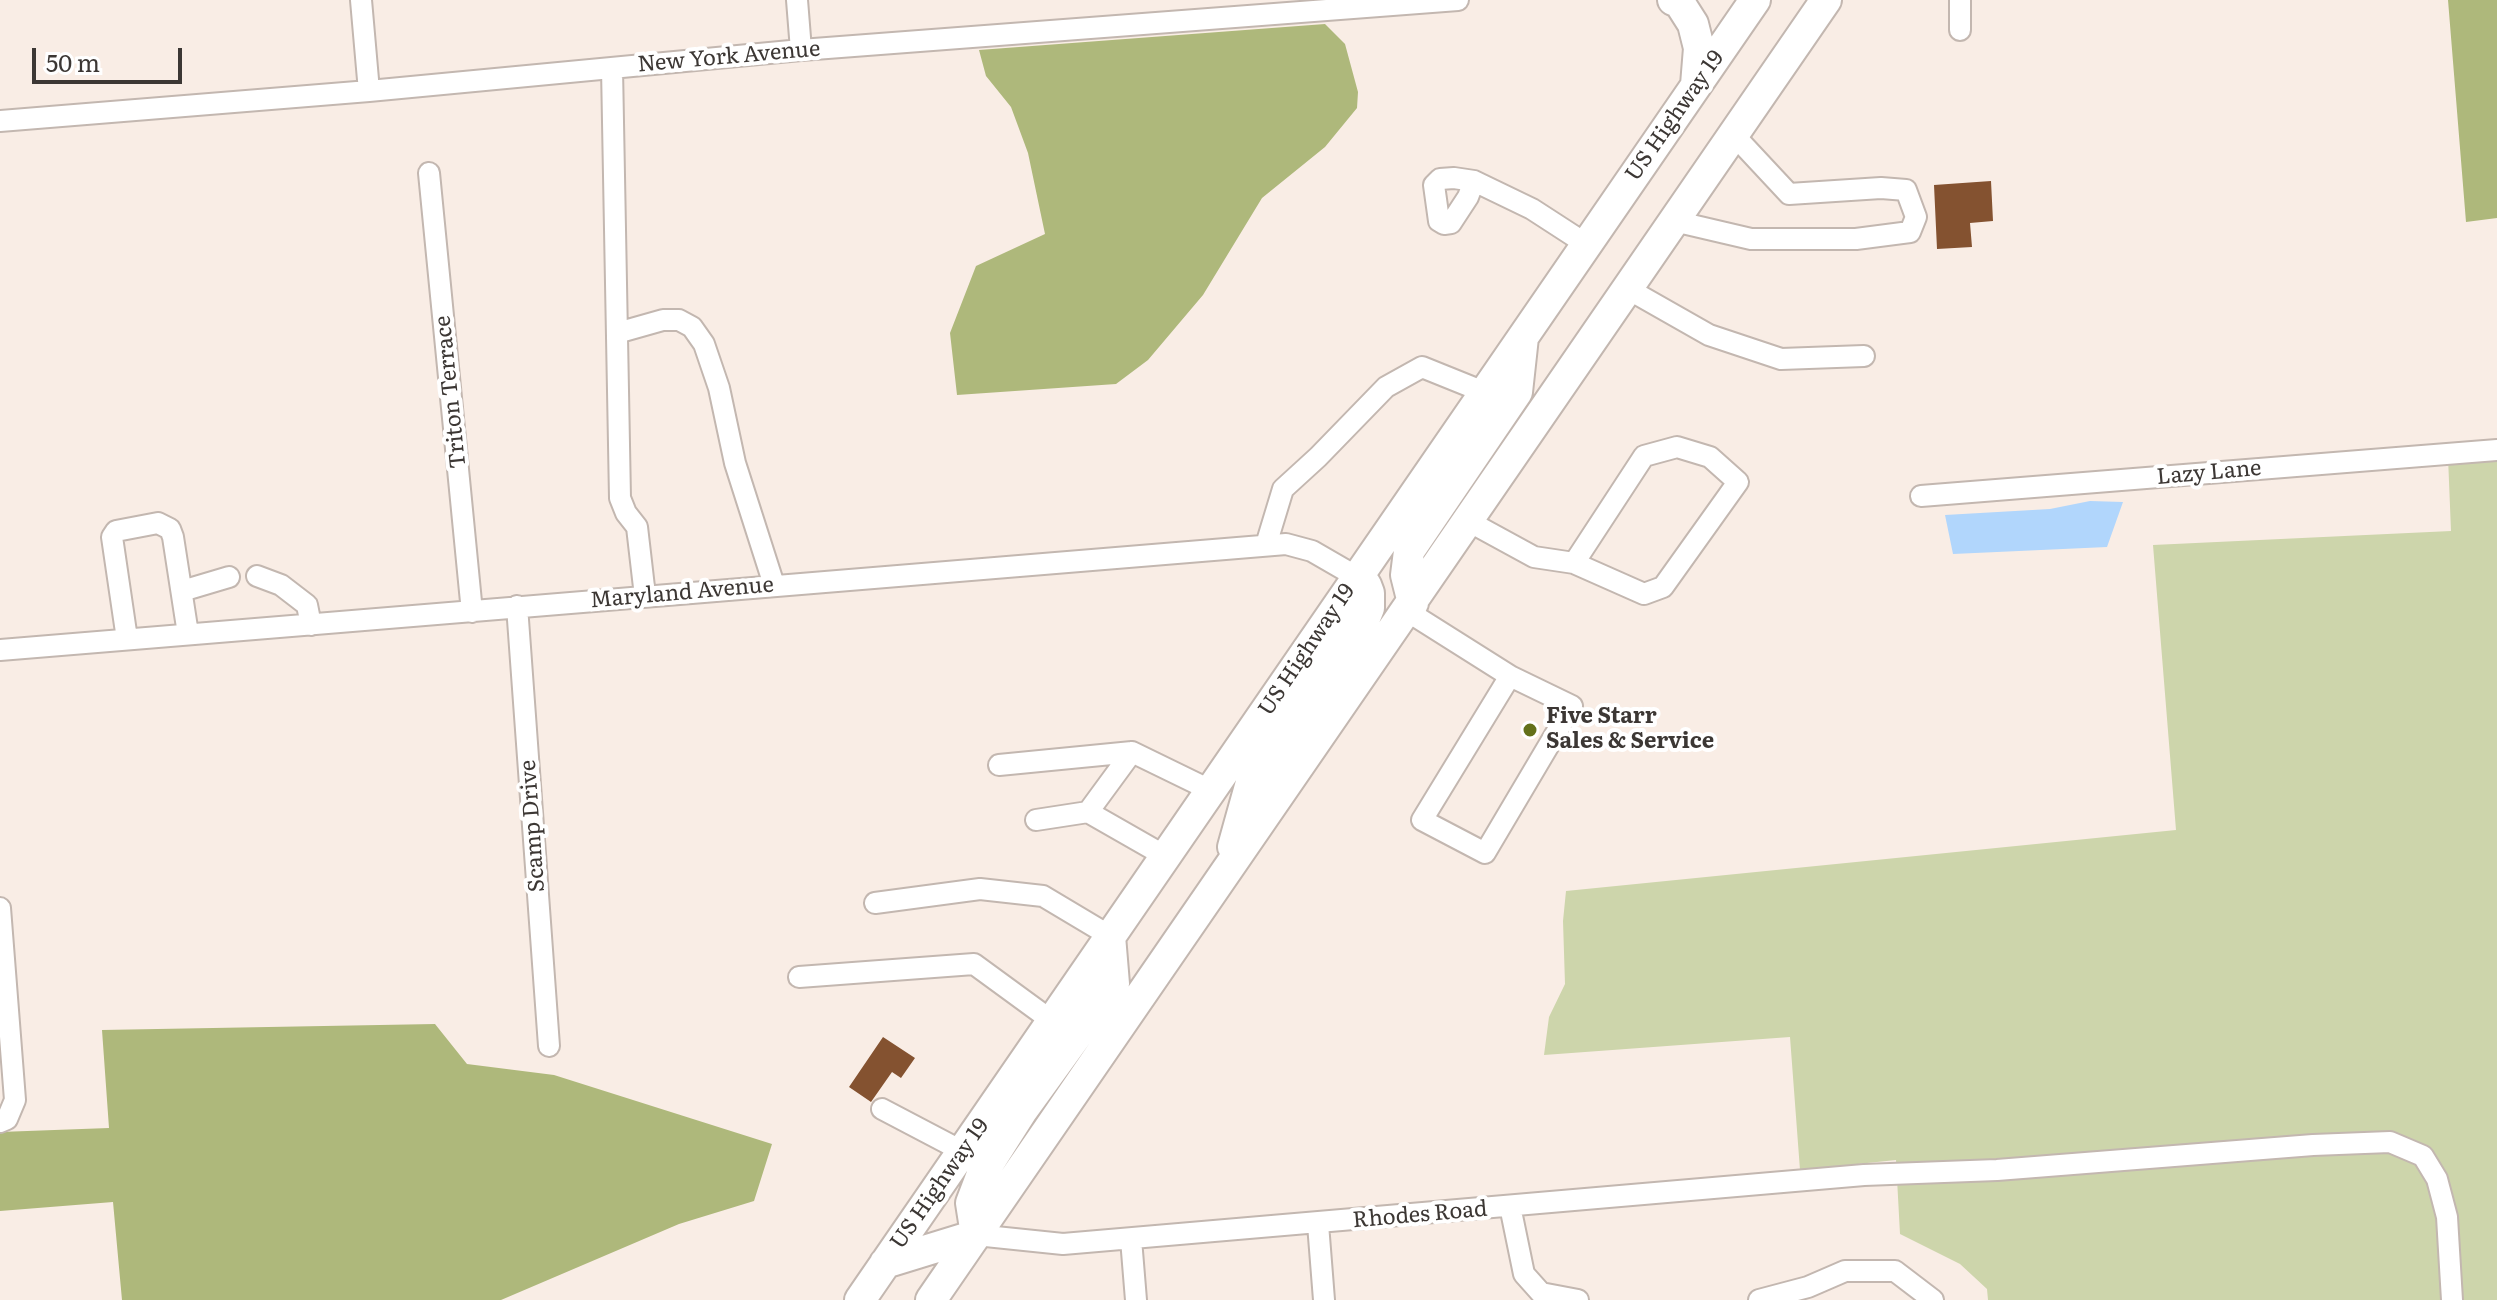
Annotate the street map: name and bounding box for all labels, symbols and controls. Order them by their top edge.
scale bar [36,32,186,82]
street label: New York Avenue [637,36,821,78]
text: 50 m [46,44,100,79]
street label: US Highway 19 [1620,46,1730,186]
street label: Triton Terrace [430,314,472,470]
street label: Lazy Lane [2155,455,2263,491]
street label: Maryland Avenue [589,572,775,614]
street label: US Highway 19 [1253,579,1361,721]
place label: Five Starr Sales & Service [1546,704,1714,756]
marker: Five Starr Sales & Service [1521,721,1539,739]
street label: Scamp Drive [515,759,551,893]
street label: US Highway 19 [885,1114,995,1254]
street label: Rhodes Road [1352,1196,1488,1234]

